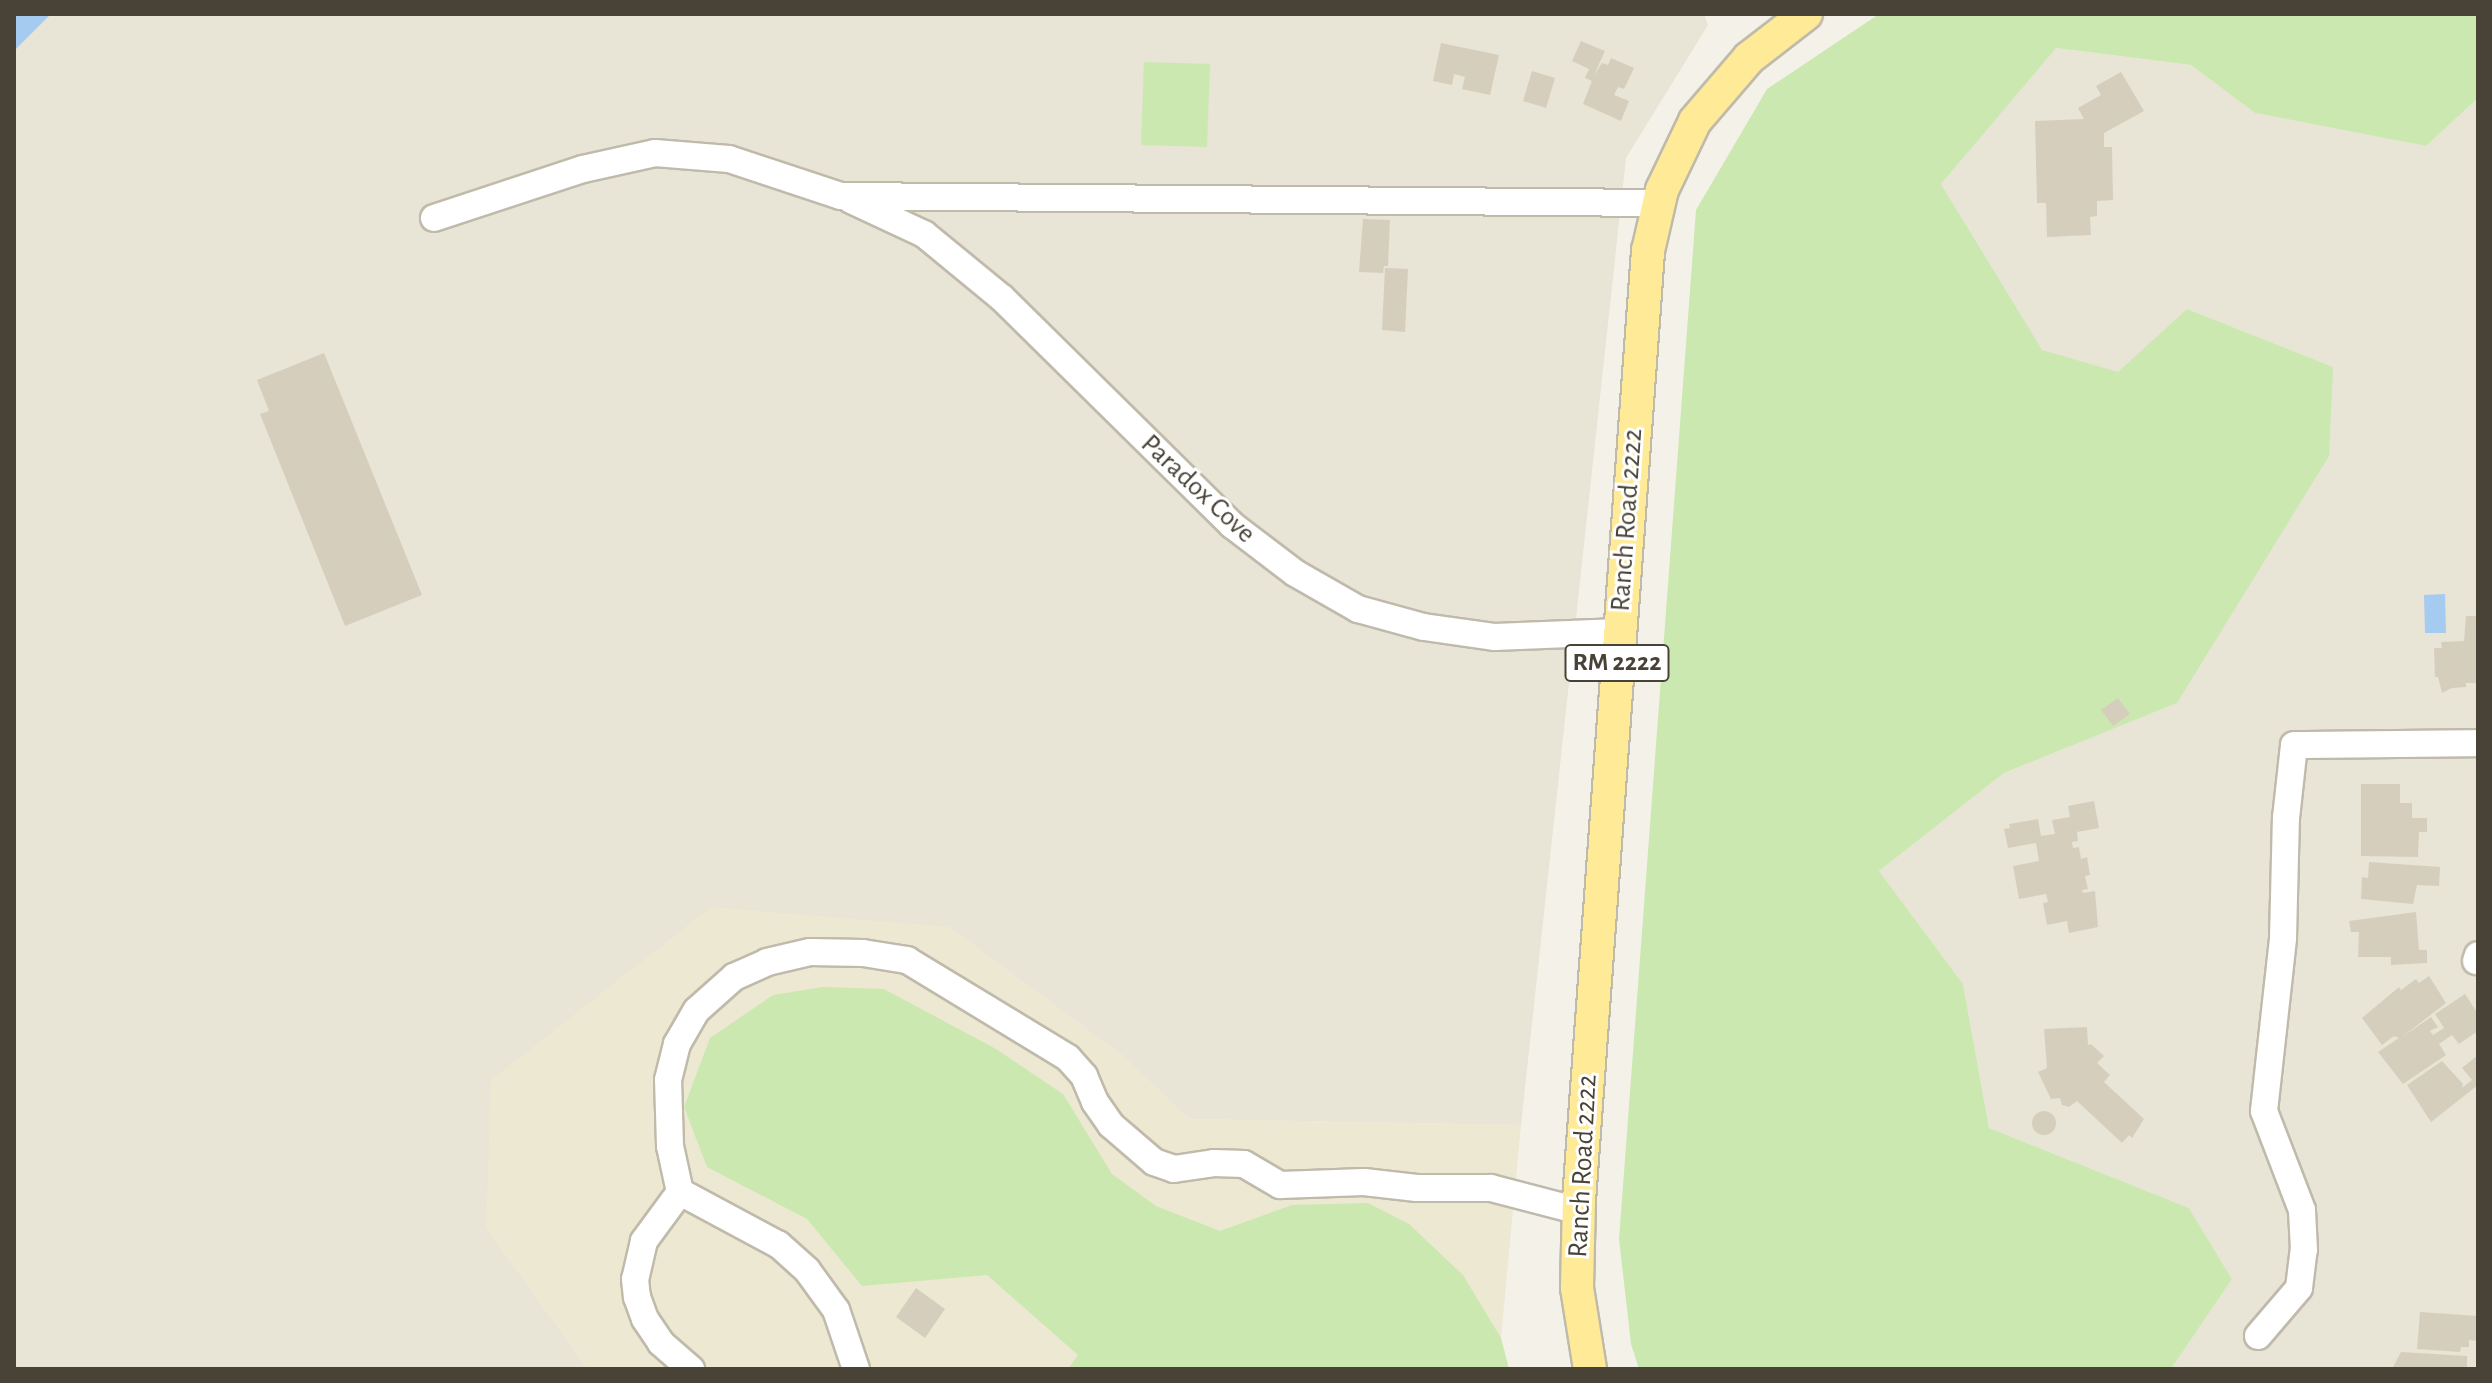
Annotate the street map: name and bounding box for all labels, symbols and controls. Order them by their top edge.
street label: Paradox Cove [1134,427,1262,551]
street label: Ranch Road 2222 [1604,427,1650,613]
road number: RM 2222 [1563,641,1671,685]
street label: Ranch Road 2222 [1561,1074,1605,1258]

